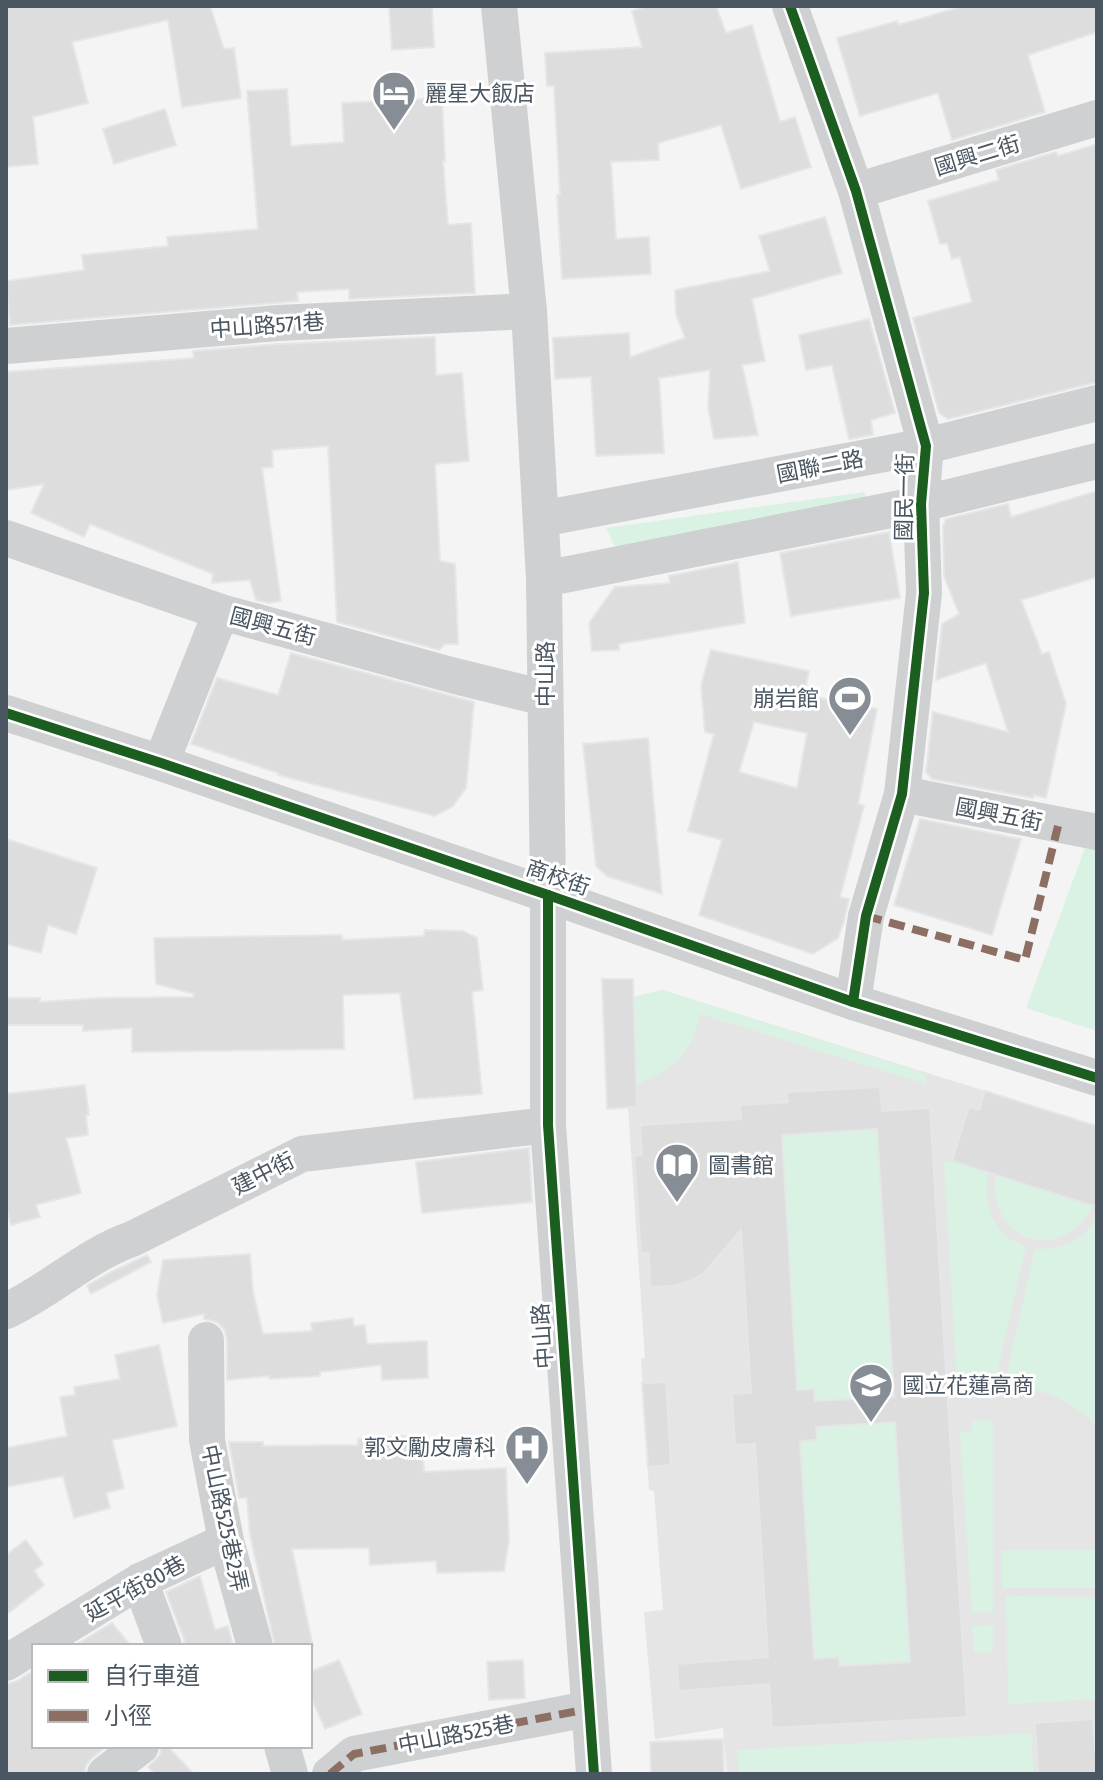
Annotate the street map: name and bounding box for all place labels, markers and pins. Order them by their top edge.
hotel icon: 麗星大飯店 [370,69,418,132]
place label: 麗星大飯店 [425,80,535,107]
sports icon: 崩岩館 [826,674,874,737]
place label: 崩岩館 [753,685,819,712]
library icon: 圖書館 [653,1141,701,1204]
place label: 圖書館 [708,1152,774,1179]
school or university icon: 國立花蓮高商 [847,1361,895,1424]
place label: 國立花蓮高商 [902,1372,1034,1399]
hospital icon: 郭文勵皮膚科 [503,1423,551,1486]
place label: 郭文勵皮膚科 [364,1434,496,1461]

